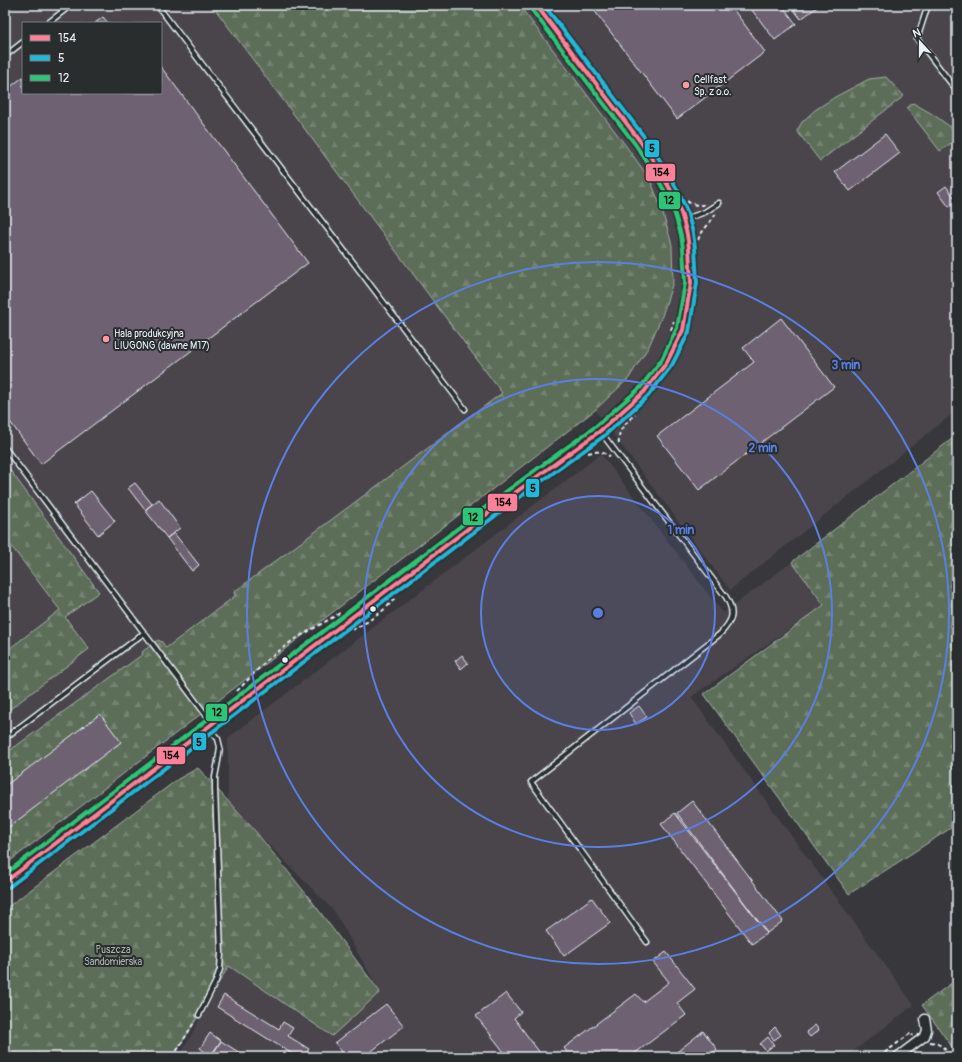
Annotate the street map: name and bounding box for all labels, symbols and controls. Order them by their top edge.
legend [22,22,162,94]
north arrow [900,22,940,62]
text: N [911,26,923,41]
text: 154 [58,31,76,46]
text: 5 [58,51,65,66]
text: 12 [58,71,70,86]
place label: Cellfast Sp. z o.o. [694,74,731,98]
marker: Cellfast Sp. z o.o. [681,80,691,90]
line badge: 5 [644,139,660,158]
text: 5 [649,142,655,155]
line badge: 154 [645,163,676,182]
text: 154 [653,166,670,179]
line badge: 12 [658,191,681,210]
text: 12 [664,194,674,207]
place label: Hala produkcyjna LIUGONG (dawne M17) [114,328,210,352]
marker: Hala produkcyjna LIUGONG (dawne M17) [101,334,111,344]
text: 3 min [832,358,861,373]
text: 2 min [749,441,778,456]
line badge: 5 [525,478,540,498]
text: 5 [530,482,536,495]
line badge: 154 [487,493,518,512]
text: 154 [495,496,512,509]
line badge: 12 [462,507,484,526]
text: 12 [468,511,478,524]
text: 1 min [668,523,695,538]
unlabelled marker [368,604,378,614]
centre of rings [591,606,605,620]
unlabelled marker [280,655,290,665]
line badge: 12 [205,703,228,722]
text: 12 [212,706,222,719]
line badge: 5 [192,732,207,751]
text: 5 [196,736,202,749]
line badge: 154 [156,746,186,765]
text: 154 [163,749,180,762]
park label: Puszcza Sandomierska [84,944,142,968]

